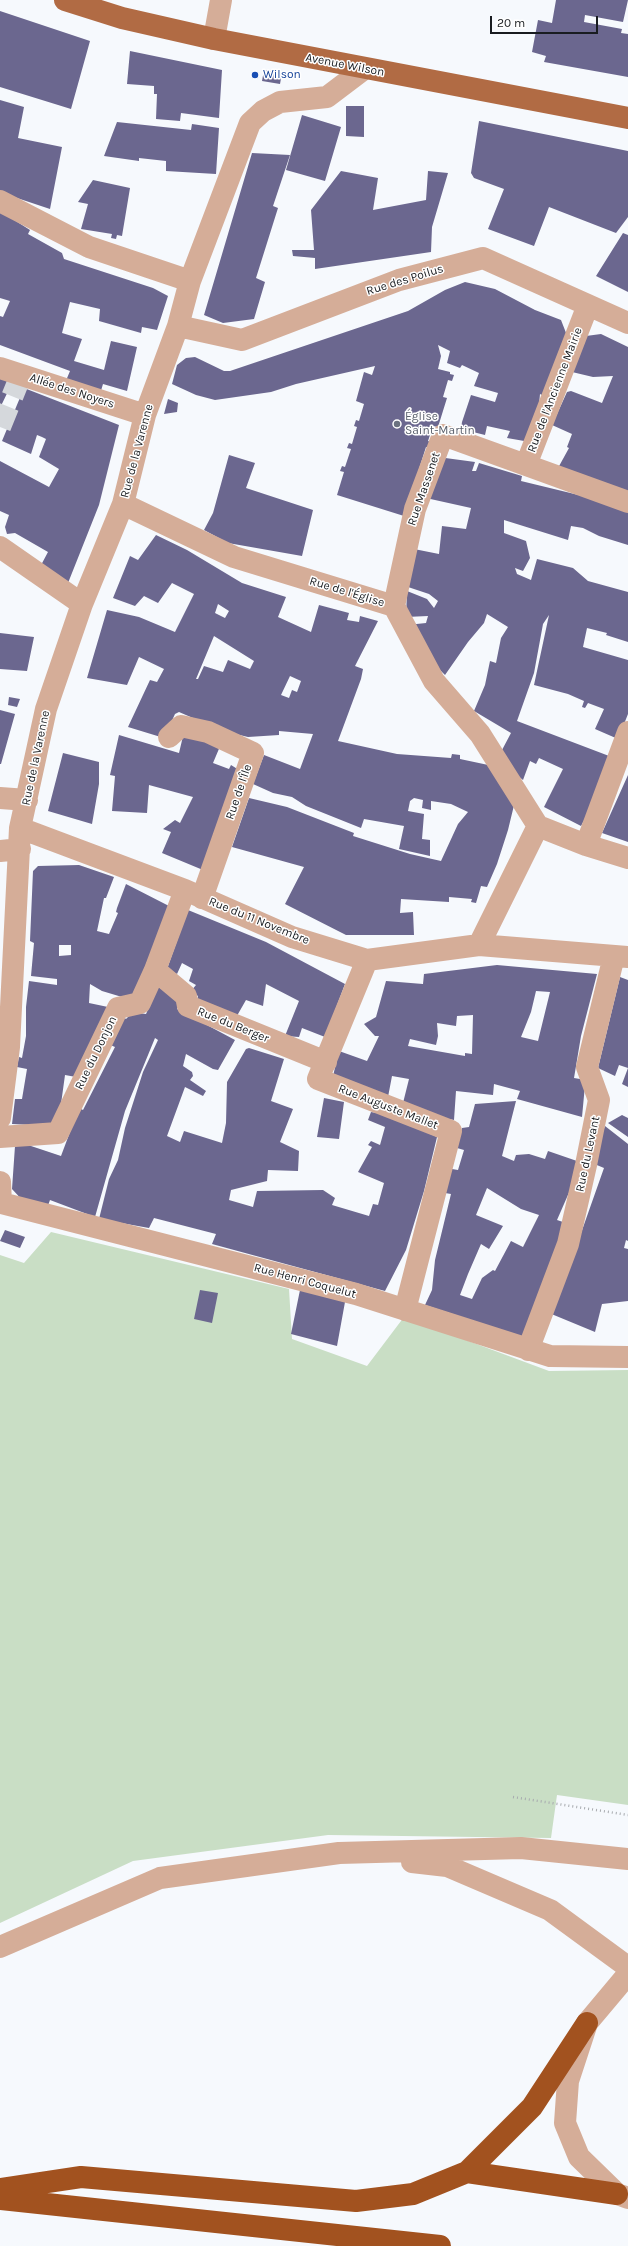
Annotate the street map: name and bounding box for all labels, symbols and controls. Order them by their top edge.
scale bar [492,8,600,34]
text: 20 m [497,16,525,30]
street label: Avenue Wilson [304,50,386,80]
place label: Wilson [263,68,301,82]
marker: Wilson [250,70,260,80]
street label: Rue des Poilus [365,261,445,299]
street label: Rue de l'Ancienne Mairie [524,325,586,455]
street label: Allée des Noyers [28,370,116,412]
street label: Rue de la Varenne [118,402,156,500]
place label: Église Saint-Martin [405,410,475,438]
marker: Église Saint-Martin [392,419,402,429]
street label: Rue Massenet [405,450,443,528]
street label: Rue de l'Église [308,574,386,610]
street label: Rue de la Varenne [19,709,53,807]
street label: Rue de l'Île [223,762,255,822]
street label: Rue du 11 Novembre [206,894,312,948]
street label: Rue du Berger [195,1004,271,1046]
street label: Rue du Donjon [72,1014,120,1092]
street label: Rue Auguste Mallet [336,1081,440,1133]
street label: Rue du Levant [573,1115,603,1193]
street label: Rue Henri Coquelut [252,1260,358,1302]

